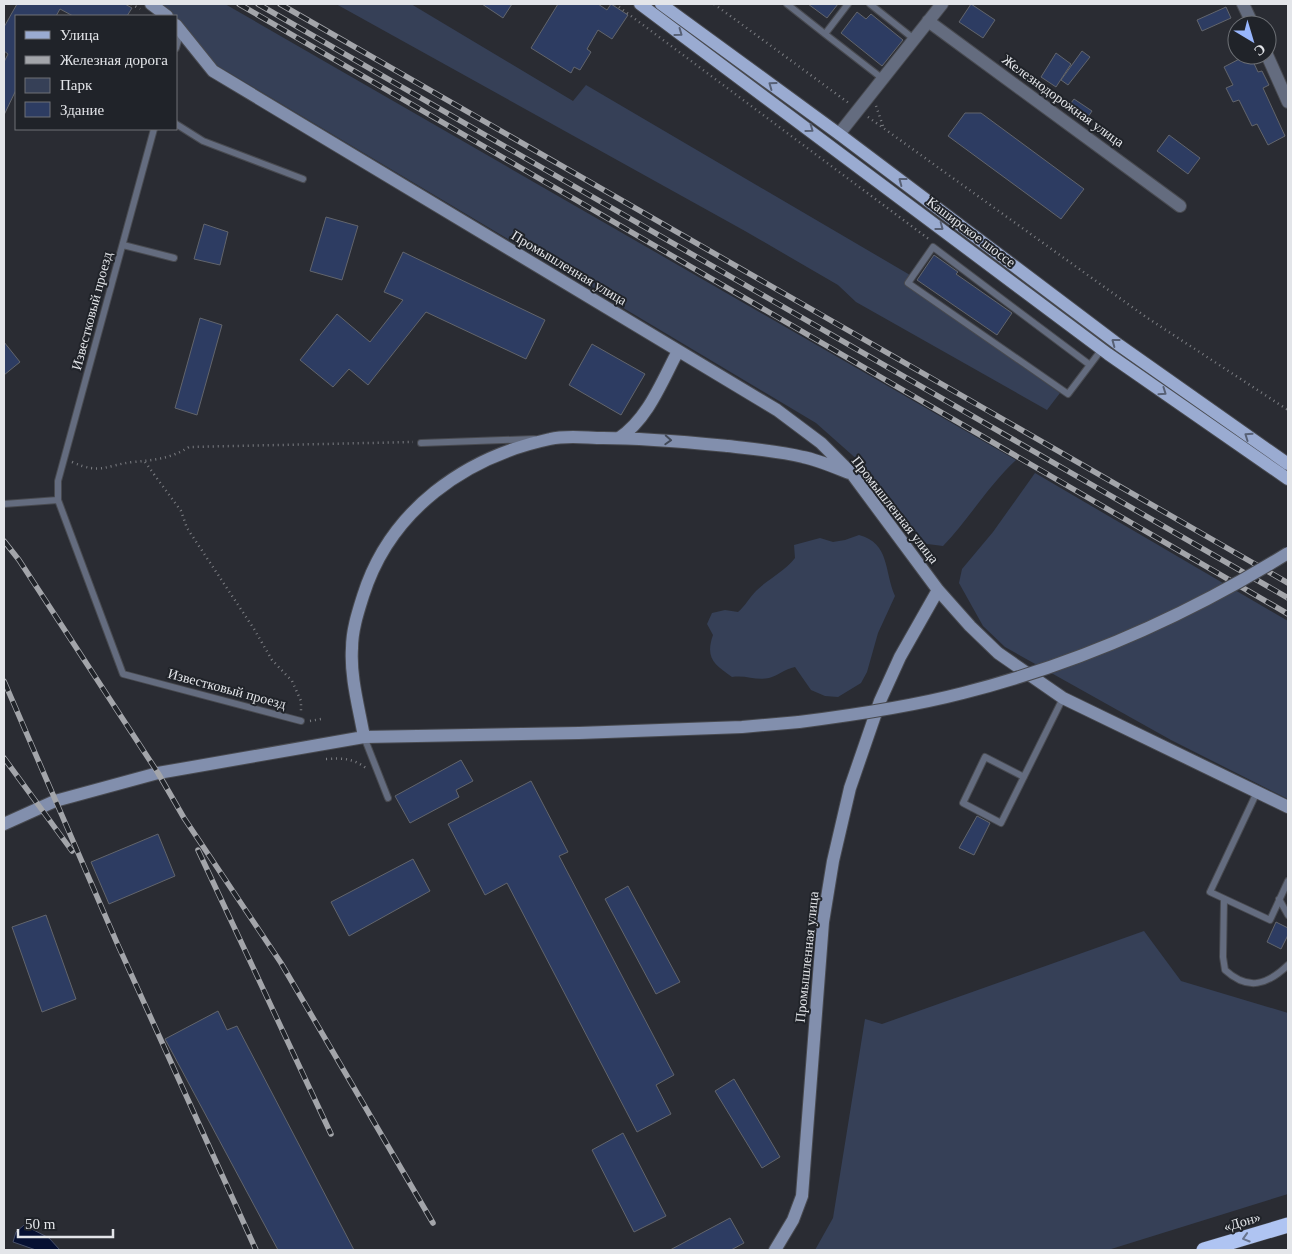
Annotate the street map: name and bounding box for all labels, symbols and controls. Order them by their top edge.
legend [15,15,178,130]
north arrow [1227,15,1277,65]
text: Улица [60,27,99,43]
one-way arrow [673,27,683,36]
text: С [1251,41,1268,59]
text: Железная дорога [60,52,168,68]
street label: Железнодорожная улица [999,52,1127,151]
text: Парк [60,77,93,93]
one-way arrow [768,82,778,91]
text: Здание [60,102,104,118]
one-way arrow [804,124,813,132]
one-way arrow [899,179,908,187]
street label: Каширское шоссе [924,194,1018,270]
one-way arrow [934,222,943,230]
street label: Промышленная улица [509,228,630,309]
street label: Известковый проезд [69,250,115,372]
one-way arrow [1112,340,1121,348]
one-way arrow [1157,386,1167,395]
one-way arrow [1244,433,1254,442]
one-way arrow [664,435,672,446]
street label: Промышленная улица [849,453,942,567]
street label: Известковый проезд [166,666,288,712]
street label: Промышленная улица [793,890,821,1023]
scale bar [18,1206,112,1238]
street label: «Дон» [1222,1209,1262,1235]
text: 50 m [25,1216,56,1232]
one-way arrow [1243,1232,1251,1242]

